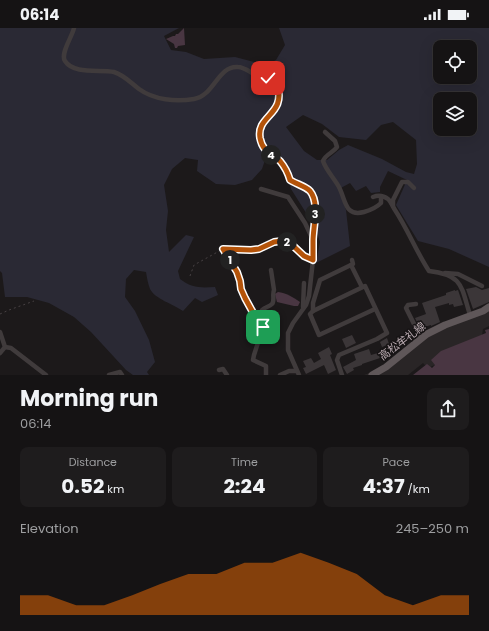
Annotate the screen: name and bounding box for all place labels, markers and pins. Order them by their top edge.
pin [251,61,285,95]
pin: 4 [261,145,281,165]
pin: 3 [305,204,325,224]
pin: 2 [277,232,297,252]
pin: 1 [220,250,240,270]
pin [246,310,280,344]

